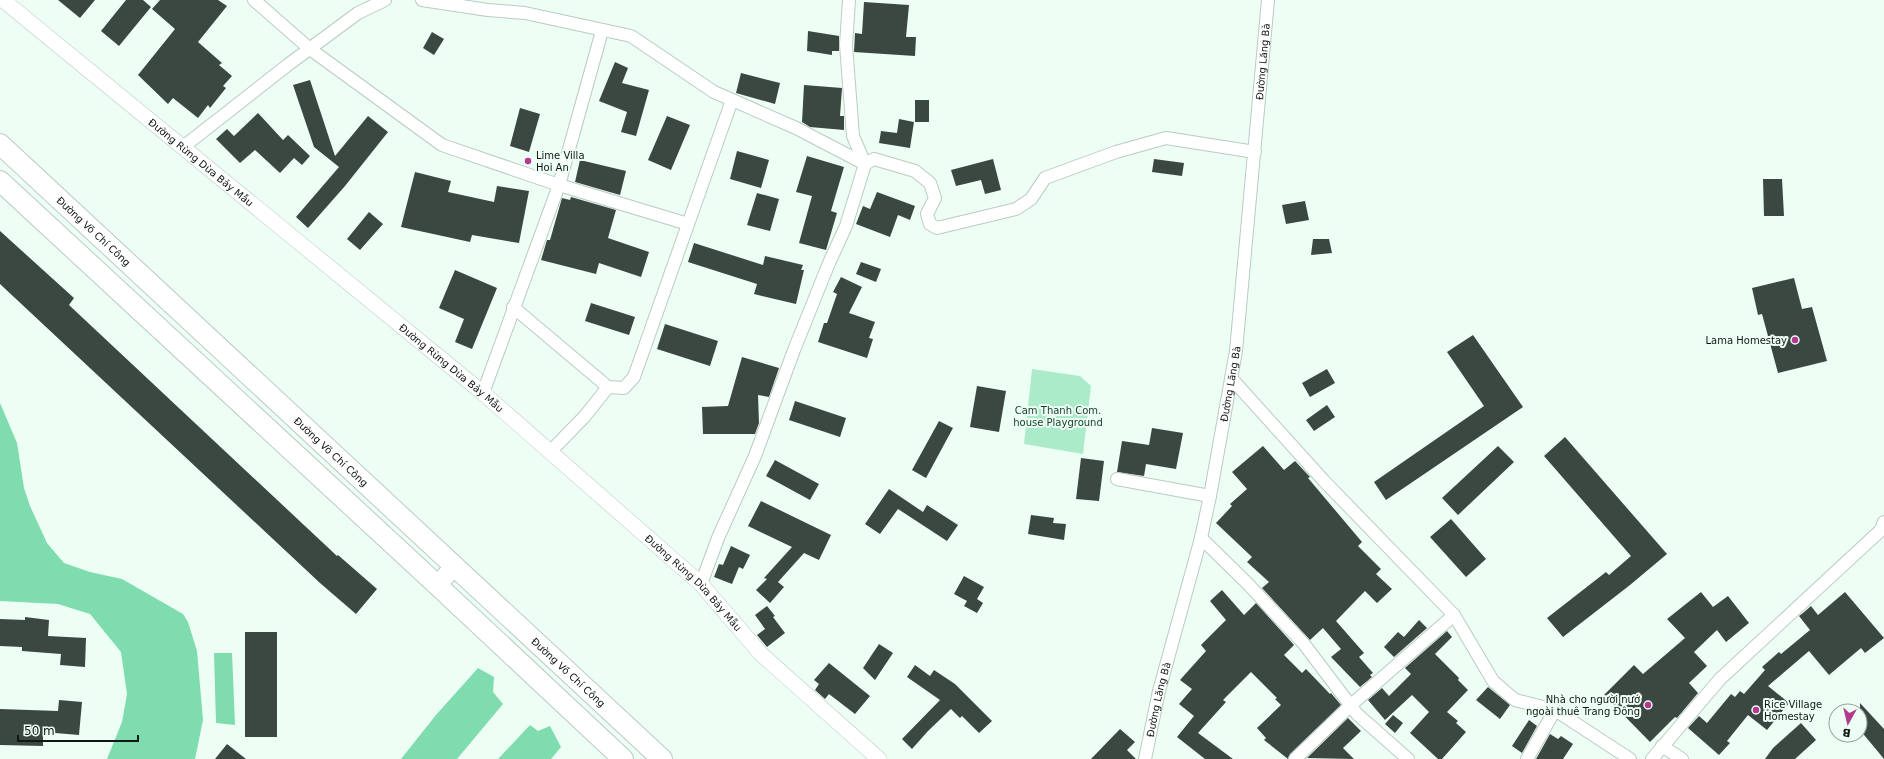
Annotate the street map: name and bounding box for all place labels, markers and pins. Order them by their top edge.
place label: Lime Villa Hoi An [536,150,585,173]
marker: Lime Villa Hoi An [523,156,533,166]
place label: Lama Homestay [1706,335,1787,346]
marker: Lama Homestay [1790,335,1800,345]
place label: Nhà cho người nướ ngoài thuê Trang Đông [1526,694,1641,717]
place label: Rice Village Homestay [1764,699,1822,722]
marker: Nhà cho người nướ ngoài thuê Trang Đông [1643,700,1653,710]
marker: Rice Village Homestay [1751,705,1761,715]

